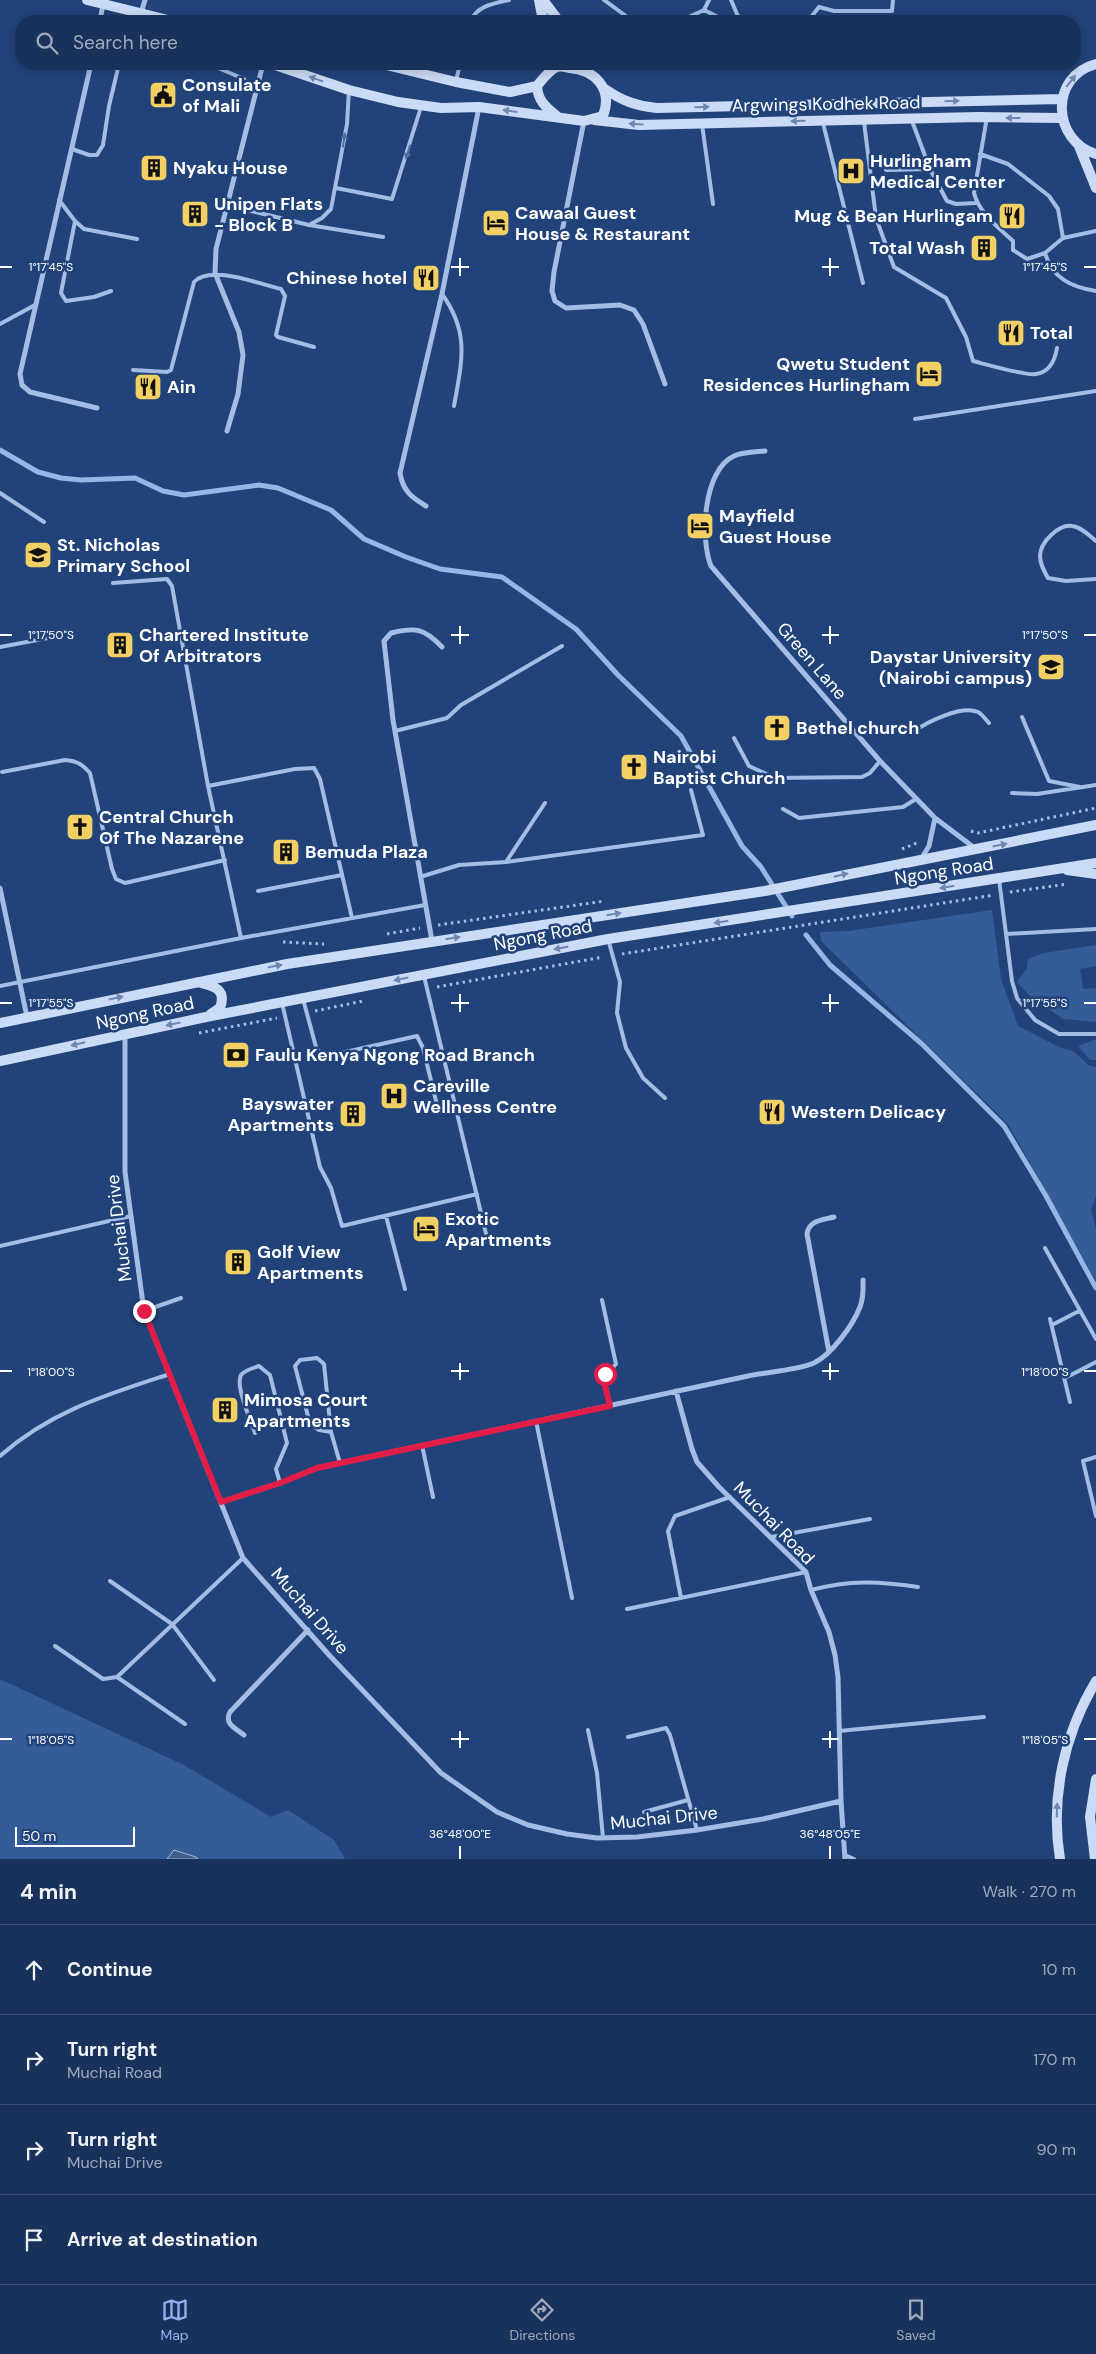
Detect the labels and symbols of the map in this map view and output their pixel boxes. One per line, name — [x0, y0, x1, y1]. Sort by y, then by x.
place label: Consulate of Mali — [182, 73, 272, 118]
one-way arrow — [1066, 74, 1076, 88]
one-way arrow — [309, 75, 324, 82]
public building icon: Consulate of Mali — [148, 80, 178, 110]
street label: Argwings Kodhek Road — [731, 90, 921, 118]
one-way arrow — [944, 97, 960, 105]
one-way arrow — [694, 103, 710, 111]
one-way arrow — [502, 107, 518, 115]
one-way arrow — [1005, 114, 1021, 122]
one-way arrow — [790, 117, 806, 125]
one-way arrow — [627, 120, 643, 128]
one-way arrow — [341, 132, 349, 148]
one-way arrow — [403, 145, 411, 160]
place label: Hurlingham Medical Center — [870, 149, 1005, 194]
building icon: Nyaku House — [139, 153, 169, 183]
place label: Nyaku House — [173, 156, 288, 180]
hospital icon: Hurlingham Medical Center — [836, 156, 866, 186]
place label: Unipen Flats - Block B — [214, 192, 323, 237]
building icon: Unipen Flats - Block B — [180, 199, 210, 229]
place label: Cawaal Guest House & Restaurant — [515, 201, 690, 246]
restaurant icon: Mug & Bean Hurlingam — [997, 201, 1027, 231]
place label: Mug & Bean Hurlingam — [794, 204, 993, 228]
hotel icon: Cawaal Guest House & Restaurant — [481, 208, 511, 238]
building icon: Total Wash — [969, 233, 999, 263]
place label: Total Wash — [869, 236, 965, 260]
text: 1°17'45"S — [29, 259, 73, 275]
text: 1°17'45"S — [1023, 259, 1067, 275]
restaurant icon: Chinese hotel — [411, 263, 441, 293]
place label: Chinese hotel — [286, 266, 407, 290]
restaurant icon: Total — [996, 318, 1026, 348]
place label: Total — [1030, 321, 1073, 345]
place label: Qwetu Student Residences Hurlingham — [703, 352, 910, 397]
hotel icon: Qwetu Student Residences Hurlingham — [914, 359, 944, 389]
restaurant icon: Ain — [133, 372, 163, 402]
place label: Ain — [167, 375, 196, 399]
place label: Mayfield Guest House — [719, 504, 832, 549]
hotel icon: Mayfield Guest House — [685, 511, 715, 541]
place label: St. Nicholas Primary School — [57, 533, 190, 578]
school or university icon: St. Nicholas Primary School — [23, 540, 53, 570]
street label: Green Lane — [772, 617, 852, 705]
place label: Chartered Institute Of Arbitrators — [139, 623, 309, 668]
text: 1°17'50"S — [28, 627, 74, 643]
text: 1°17'50"S — [1022, 627, 1068, 643]
building icon: Chartered Institute Of Arbitrators — [105, 630, 135, 660]
place label: Daystar University (Nairobi campus) — [870, 645, 1032, 690]
school or university icon: Daystar University (Nairobi campus) — [1036, 652, 1066, 682]
church icon: Bethel church — [762, 713, 792, 743]
place label: Bethel church — [796, 716, 919, 740]
place label: Nairobi Baptist Church — [653, 745, 785, 790]
church icon: Nairobi Baptist Church — [619, 752, 649, 782]
place label: Central Church Of The Nazarene — [99, 805, 244, 850]
church icon: Central Church Of The Nazarene — [65, 812, 95, 842]
building icon: Bemuda Plaza — [271, 837, 301, 867]
place label: Bemuda Plaza — [305, 840, 428, 864]
one-way arrow — [993, 840, 1009, 848]
street label: Ngong Road — [893, 851, 995, 891]
one-way arrow — [833, 871, 848, 879]
one-way arrow — [938, 884, 954, 892]
one-way arrow — [606, 910, 622, 918]
street label: Ngong Road — [492, 914, 594, 956]
one-way arrow — [713, 918, 729, 926]
one-way arrow — [446, 934, 462, 942]
one-way arrow — [553, 944, 568, 952]
one-way arrow — [268, 961, 284, 969]
one-way arrow — [393, 975, 409, 983]
street label: Ngong Road — [94, 991, 196, 1035]
one-way arrow — [109, 994, 124, 1002]
text: 1°17'55"S — [29, 995, 73, 1011]
text: 1°17'55"S — [1023, 995, 1067, 1011]
one-way arrow — [164, 1020, 180, 1028]
one-way arrow — [70, 1040, 85, 1048]
bank icon: Faulu Kenya Ngong Road Branch — [221, 1040, 251, 1070]
place label: Faulu Kenya Ngong Road Branch — [255, 1043, 535, 1067]
place label: Careville Wellness Centre — [413, 1074, 557, 1119]
hospital icon: Careville Wellness Centre — [379, 1081, 409, 1111]
place label: Bayswater Apartments — [227, 1092, 334, 1137]
restaurant icon: Western Delicacy — [757, 1097, 787, 1127]
building icon: Bayswater Apartments — [338, 1099, 368, 1129]
place label: Western Delicacy — [791, 1100, 946, 1124]
street label: Muchai Drive — [101, 1173, 137, 1283]
place label: Exotic Apartments — [445, 1207, 552, 1252]
hotel icon: Exotic Apartments — [411, 1214, 441, 1244]
place label: Golf View Apartments — [257, 1240, 364, 1285]
building icon: Golf View Apartments — [223, 1247, 253, 1277]
route end — [133, 1300, 156, 1323]
route start — [594, 1363, 617, 1386]
text: 1°18'00"S — [27, 1364, 75, 1380]
text: 1°18'00"S — [1021, 1364, 1069, 1380]
place label: Mimosa Court Apartments — [244, 1388, 368, 1433]
building icon: Mimosa Court Apartments — [210, 1395, 240, 1425]
street label: Muchai Road — [728, 1476, 820, 1570]
street label: Muchai Drive — [266, 1563, 354, 1659]
text: 1°18'05"S — [28, 1732, 74, 1748]
text: 1°18'05"S — [1022, 1732, 1068, 1748]
street label: Muchai Drive — [609, 1800, 719, 1836]
one-way arrow — [1054, 1802, 1062, 1818]
scale bar — [15, 1824, 135, 1847]
text: 36°48'00"E — [429, 1826, 491, 1842]
text: 36°48'05"E — [800, 1826, 861, 1842]

